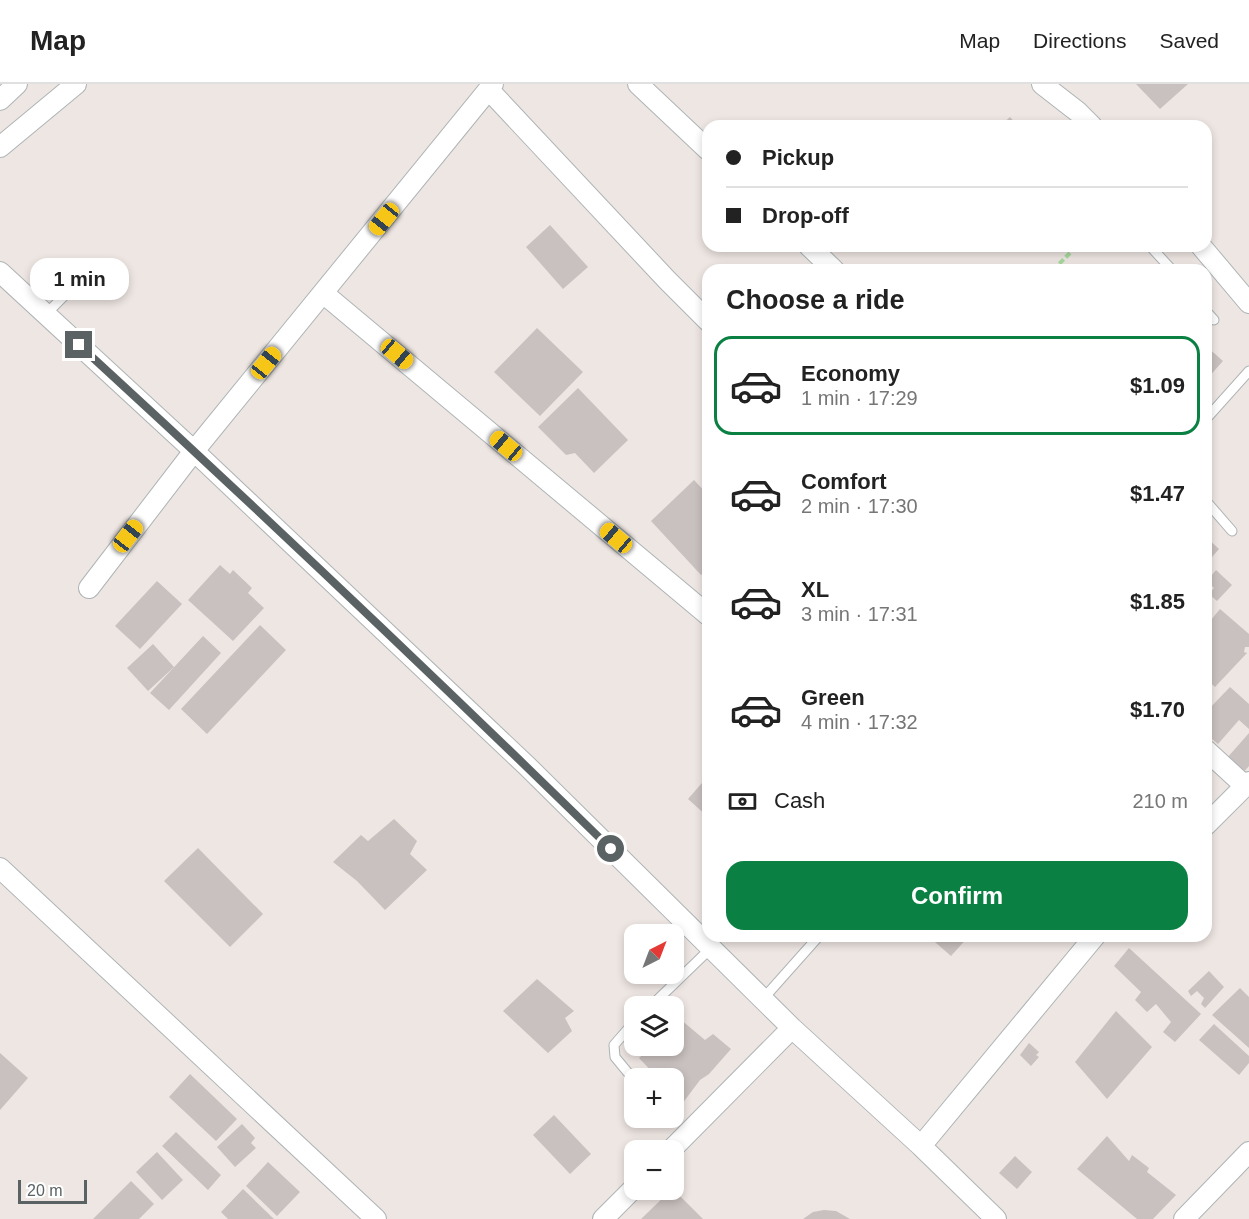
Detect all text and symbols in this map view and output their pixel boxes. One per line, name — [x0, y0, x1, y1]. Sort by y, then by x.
text: Map — [30, 25, 86, 56]
text: Map — [959, 29, 1000, 52]
text: Directions — [1033, 29, 1126, 52]
text: Saved — [1159, 29, 1219, 52]
text: Pickup — [762, 145, 834, 170]
car — [366, 199, 402, 239]
text: Drop-off — [762, 203, 849, 228]
callout: 1 min — [29, 258, 128, 300]
text: 1 min — [53, 268, 106, 290]
text: Choose a ride — [726, 285, 905, 315]
route end — [65, 331, 92, 358]
car — [377, 336, 417, 372]
car — [248, 343, 284, 383]
icon: car — [729, 359, 783, 413]
text: Economy — [801, 361, 900, 386]
text: $1.09 — [1130, 373, 1185, 398]
text: 1 min · 17:29 — [801, 387, 918, 409]
car — [486, 428, 526, 464]
icon: car — [729, 467, 783, 521]
text: Comfort — [801, 469, 887, 494]
text: $1.47 — [1130, 481, 1185, 506]
text: 2 min · 17:30 — [801, 495, 918, 517]
car — [110, 516, 146, 556]
car — [596, 520, 636, 556]
icon: car — [729, 575, 783, 629]
text: XL — [801, 577, 829, 602]
text: $1.85 — [1130, 589, 1185, 614]
text: 3 min · 17:31 — [801, 603, 918, 625]
icon: car — [729, 683, 783, 737]
text: Green — [801, 685, 865, 710]
text: $1.70 — [1130, 697, 1185, 722]
text: 4 min · 17:32 — [801, 711, 918, 733]
icon: cash — [726, 785, 759, 818]
text: Cash — [774, 788, 825, 813]
text: 210 m — [1132, 790, 1188, 812]
route start — [597, 835, 624, 862]
button: Confirm — [726, 861, 1188, 930]
north arrow — [624, 924, 684, 984]
map controls — [624, 924, 684, 1200]
button: layers — [624, 996, 684, 1056]
button: + — [624, 1068, 684, 1128]
button: − — [624, 1140, 684, 1200]
scale bar — [18, 1177, 87, 1204]
text: 20 m — [27, 1182, 63, 1199]

